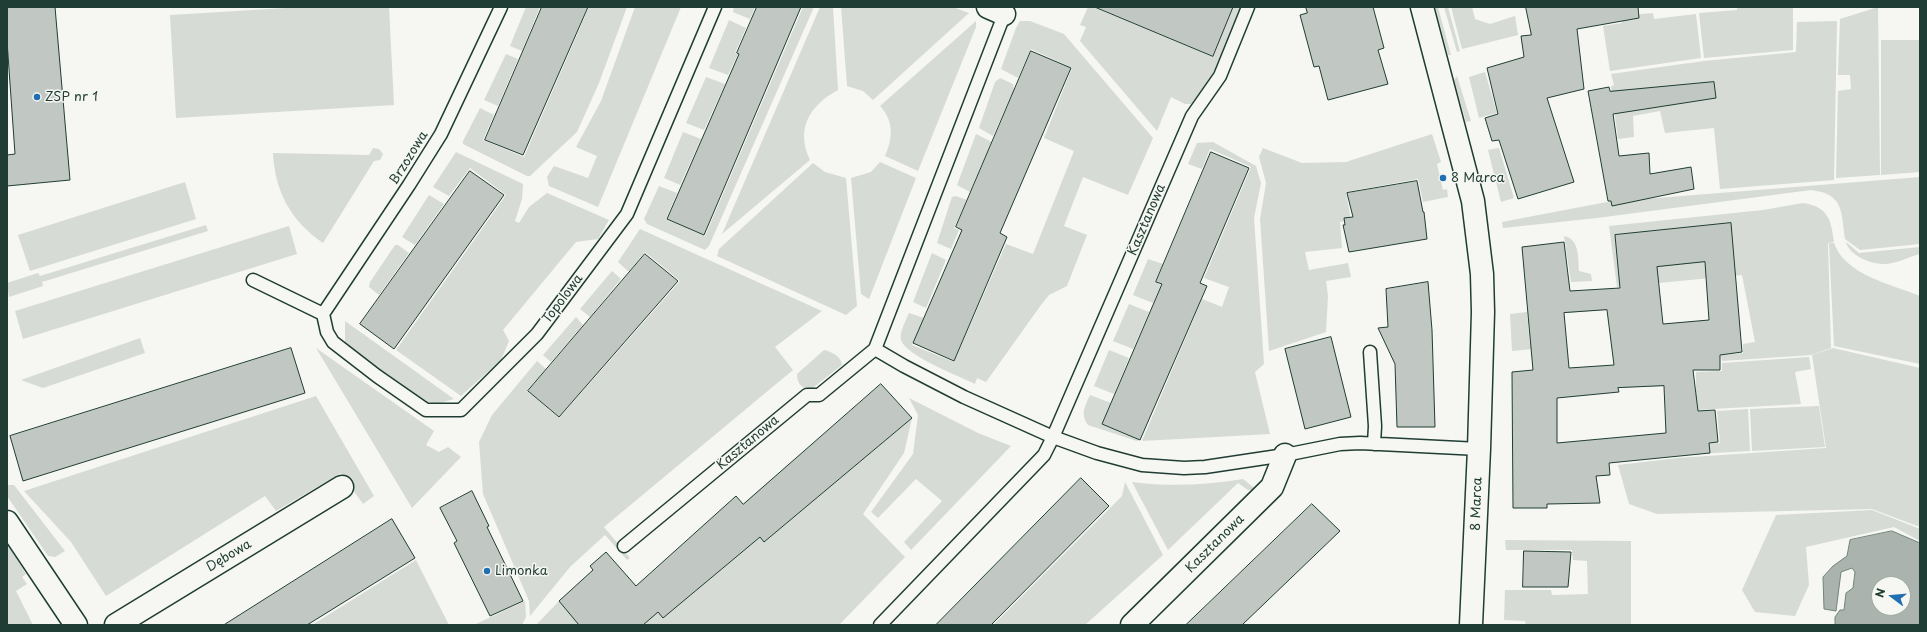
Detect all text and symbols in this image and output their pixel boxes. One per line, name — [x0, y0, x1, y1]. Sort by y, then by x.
place label: ZSP nr 1 — [45, 89, 98, 105]
marker: ZSP nr 1 — [32, 92, 42, 102]
street label: Brzozowa — [386, 128, 432, 188]
place label: 8 Marca — [1451, 170, 1505, 186]
marker: 8 Marca — [1438, 173, 1448, 183]
street label: Kasztanowa — [1125, 182, 1169, 258]
street label: Topolowa — [540, 272, 586, 326]
street label: Kasztanowa — [714, 413, 782, 473]
street label: 8 Marca — [1468, 477, 1486, 531]
street label: Kasztanowa — [1183, 512, 1247, 576]
street label: Dębowa — [204, 537, 254, 575]
place label: Limonka — [495, 563, 548, 579]
marker: Limonka — [482, 566, 492, 576]
north arrow — [1871, 576, 1911, 616]
text: N — [1871, 586, 1889, 599]

